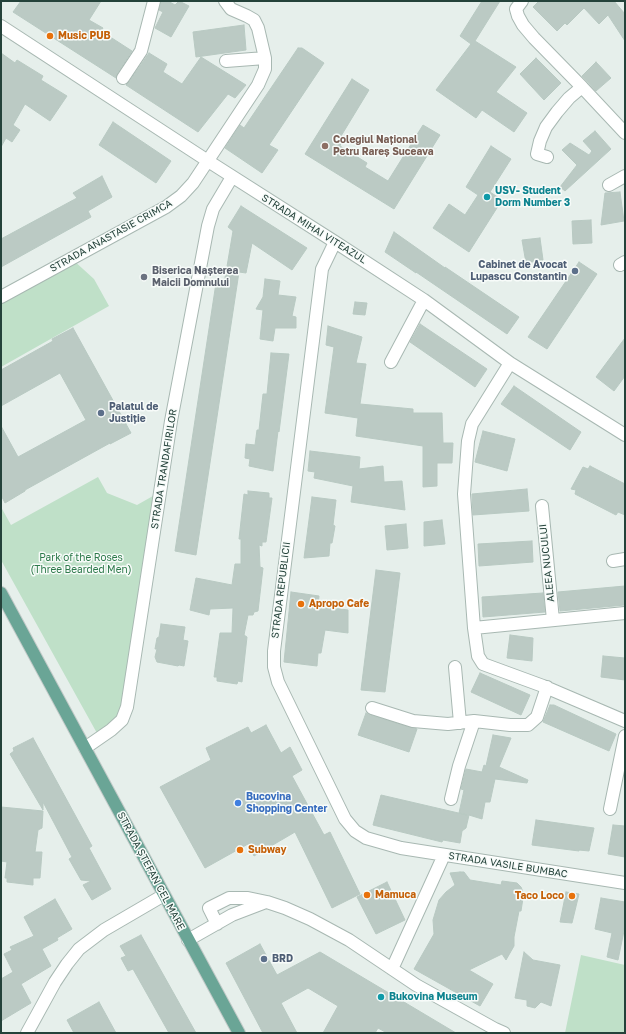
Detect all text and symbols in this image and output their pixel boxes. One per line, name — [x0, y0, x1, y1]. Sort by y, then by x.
place label: Music PUB — [58, 30, 110, 42]
marker: Music PUB — [45, 31, 55, 41]
place label: Colegiul Național Petru Rareș Suceava — [333, 134, 434, 158]
marker: Colegiul Național Petru Rareș Suceava — [320, 141, 330, 151]
place label: USV- Student Dorm Number 3 — [495, 185, 570, 208]
street label: STRADA MIHAI VITEAZUL — [259, 192, 369, 266]
marker: USV- Student Dorm Number 3 — [482, 192, 492, 202]
street label: STRADA ANASTASIE CRIMCA — [48, 197, 174, 275]
place label: Cabinet de Avocat Lupascu Constantin — [470, 259, 567, 282]
place label: Biserica Nașterea Maicii Domnului — [152, 265, 238, 288]
marker: Cabinet de Avocat Lupascu Constantin — [570, 266, 580, 276]
marker: Biserica Nașterea Maicii Domnului — [139, 272, 149, 282]
place label: Palatul de Justiție — [109, 401, 158, 424]
marker: Palatul de Justiție — [96, 408, 106, 418]
street label: STRADA TRANDAFIRILOR — [149, 408, 179, 530]
street label: ALEEA NUCULUI — [537, 523, 557, 603]
street label: STRADA REPUBLICII — [269, 541, 293, 639]
park label: Park of the Roses (Three Bearded Men) — [31, 552, 131, 576]
place label: Apropo Cafe — [309, 598, 369, 610]
marker: Apropo Cafe — [296, 599, 306, 609]
place label: Bucovina Shopping Center — [246, 791, 327, 814]
marker: Bucovina Shopping Center — [233, 798, 243, 808]
street label: STRADA ȘTEFAN CEL MARE — [115, 810, 187, 932]
place label: Subway — [248, 844, 286, 856]
marker: Subway — [235, 845, 245, 855]
street label: STRADA VASILE BUMBAC — [447, 850, 569, 880]
place label: Mamuca — [375, 889, 416, 901]
marker: Mamuca — [362, 890, 372, 900]
place label: Taco Loco — [515, 890, 564, 902]
marker: Taco Loco — [567, 891, 577, 901]
place label: BRD — [272, 953, 293, 965]
marker: BRD — [259, 954, 269, 964]
place label: Bukovina Museum — [389, 991, 478, 1003]
marker: Bukovina Museum — [376, 992, 386, 1002]

